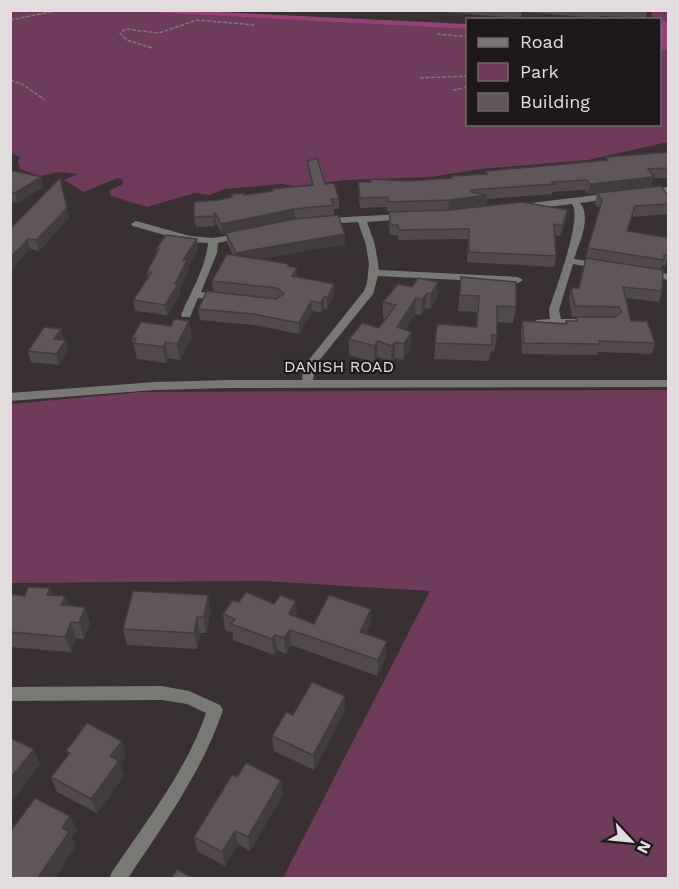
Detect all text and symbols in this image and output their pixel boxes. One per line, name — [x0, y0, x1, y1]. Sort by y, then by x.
legend — [466, 18, 661, 126]
text: Road — [520, 31, 564, 52]
text: Park — [520, 61, 559, 82]
text: Building — [520, 91, 590, 112]
street label: DANISH ROAD — [284, 357, 394, 376]
north arrow — [601, 811, 661, 871]
text: N — [633, 838, 655, 857]

